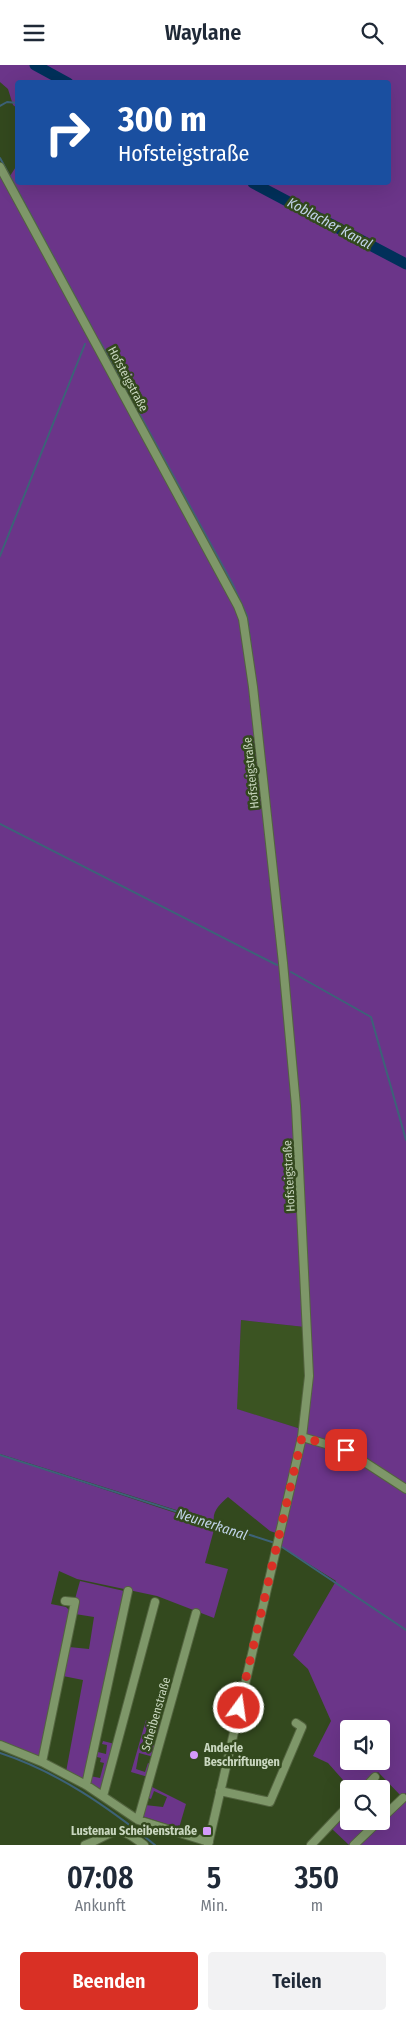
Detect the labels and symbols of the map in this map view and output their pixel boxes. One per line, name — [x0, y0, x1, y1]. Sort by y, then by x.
water label: Koblacher Kanal — [284, 194, 375, 253]
street label: Hofsteigstraße — [105, 344, 151, 414]
street label: Hofsteigstraße — [240, 737, 262, 809]
street label: Hofsteigstraße — [280, 1140, 298, 1212]
pin — [325, 1429, 367, 1471]
water label: Neunerkanal — [174, 1505, 250, 1544]
street label: Scheibenstraße — [139, 1675, 173, 1753]
position arrow — [212, 1681, 264, 1733]
place label: Anderle Beschriftungen — [203, 1741, 280, 1769]
marker: Anderle Beschriftungen — [188, 1749, 200, 1761]
place label: Lustenau Scheibenstraße — [71, 1824, 197, 1838]
marker: Lustenau Scheibenstraße — [201, 1825, 213, 1837]

